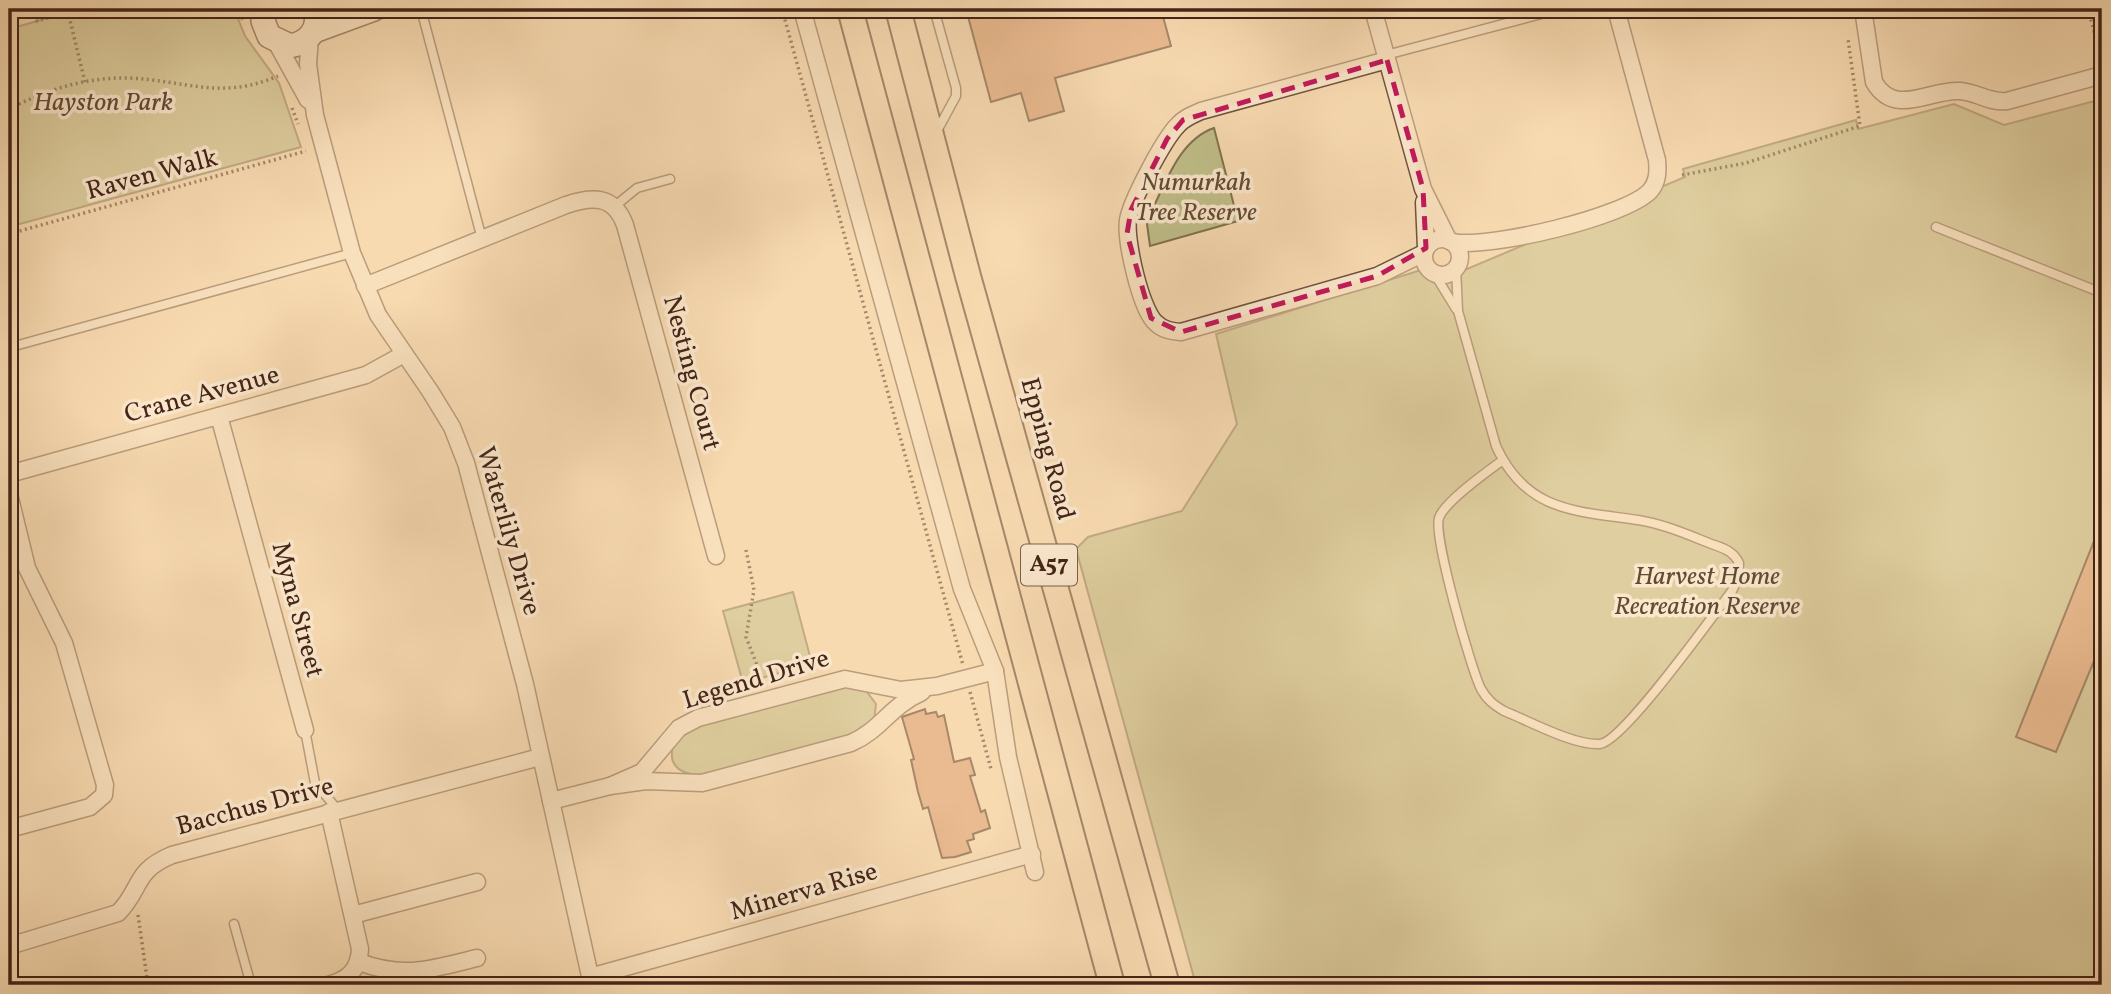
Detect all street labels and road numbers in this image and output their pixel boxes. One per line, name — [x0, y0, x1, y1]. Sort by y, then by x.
street label: Raven Walk — [82, 140, 222, 210]
street label: Nesting Court — [653, 291, 729, 455]
street label: Crane Avenue — [121, 357, 283, 433]
street label: Epping Road — [1011, 374, 1083, 524]
street label: Waterlily Drive — [467, 442, 549, 620]
street label: Myna Street — [262, 538, 332, 682]
road number: A57 — [1021, 544, 1077, 586]
street label: Legend Drive — [678, 641, 834, 719]
street label: Bacchus Drive — [172, 769, 338, 845]
street label: Minerva Rise — [726, 854, 882, 930]

